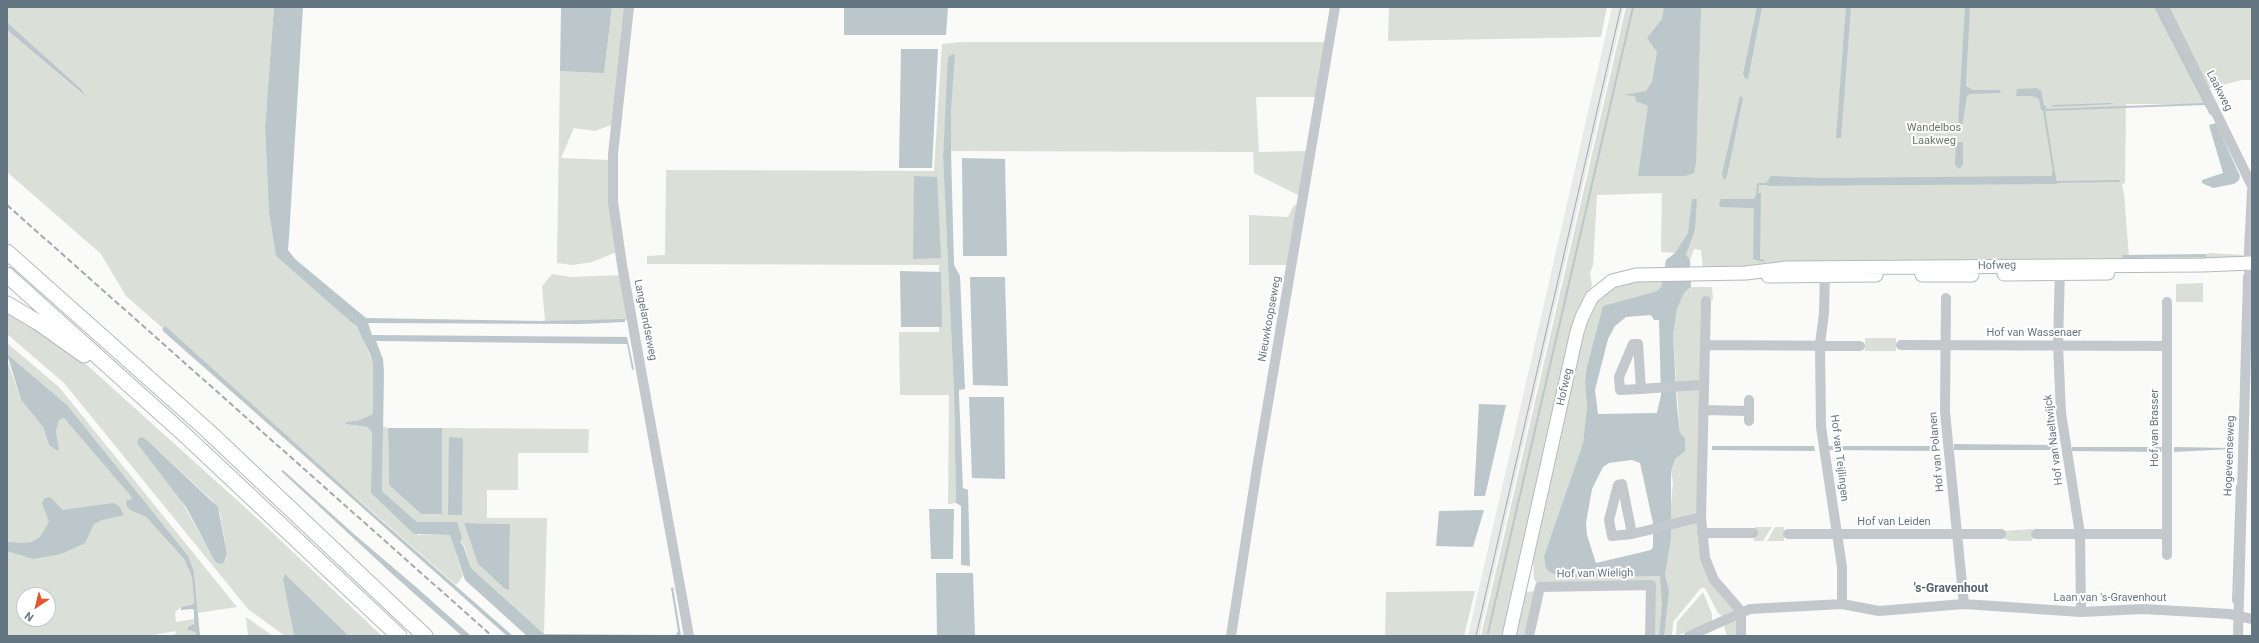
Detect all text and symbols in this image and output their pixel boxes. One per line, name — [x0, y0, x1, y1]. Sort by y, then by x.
street label: Laakweg — [2203, 69, 2235, 113]
park label: Wandelbos Laakweg — [1907, 121, 1961, 147]
street label: Hofweg — [1978, 259, 2016, 273]
street label: Nieuwkoopseweg — [1256, 275, 1284, 363]
street label: Langelandseweg — [631, 278, 659, 362]
street label: Hof van Wassenaer — [1986, 326, 2082, 340]
street label: Hofweg — [1554, 367, 1576, 407]
street label: Hof van Brasser — [2148, 389, 2162, 467]
street label: Hof van Naeltwijck — [2042, 394, 2066, 486]
street label: Hof van Polanen — [1927, 411, 1947, 493]
street label: Hof van Teijlingen — [1827, 414, 1851, 502]
street label: Hogeveenseweg — [2222, 415, 2238, 497]
street label: Hof van Leiden — [1857, 515, 1931, 529]
street label: Hof van Wieligh — [1557, 567, 1633, 581]
district label: 's-Gravenhout — [1914, 582, 1988, 596]
north arrow — [16, 587, 56, 627]
street label: Laan van 's-Gravenhout — [2053, 591, 2167, 605]
text: N — [23, 609, 36, 624]

